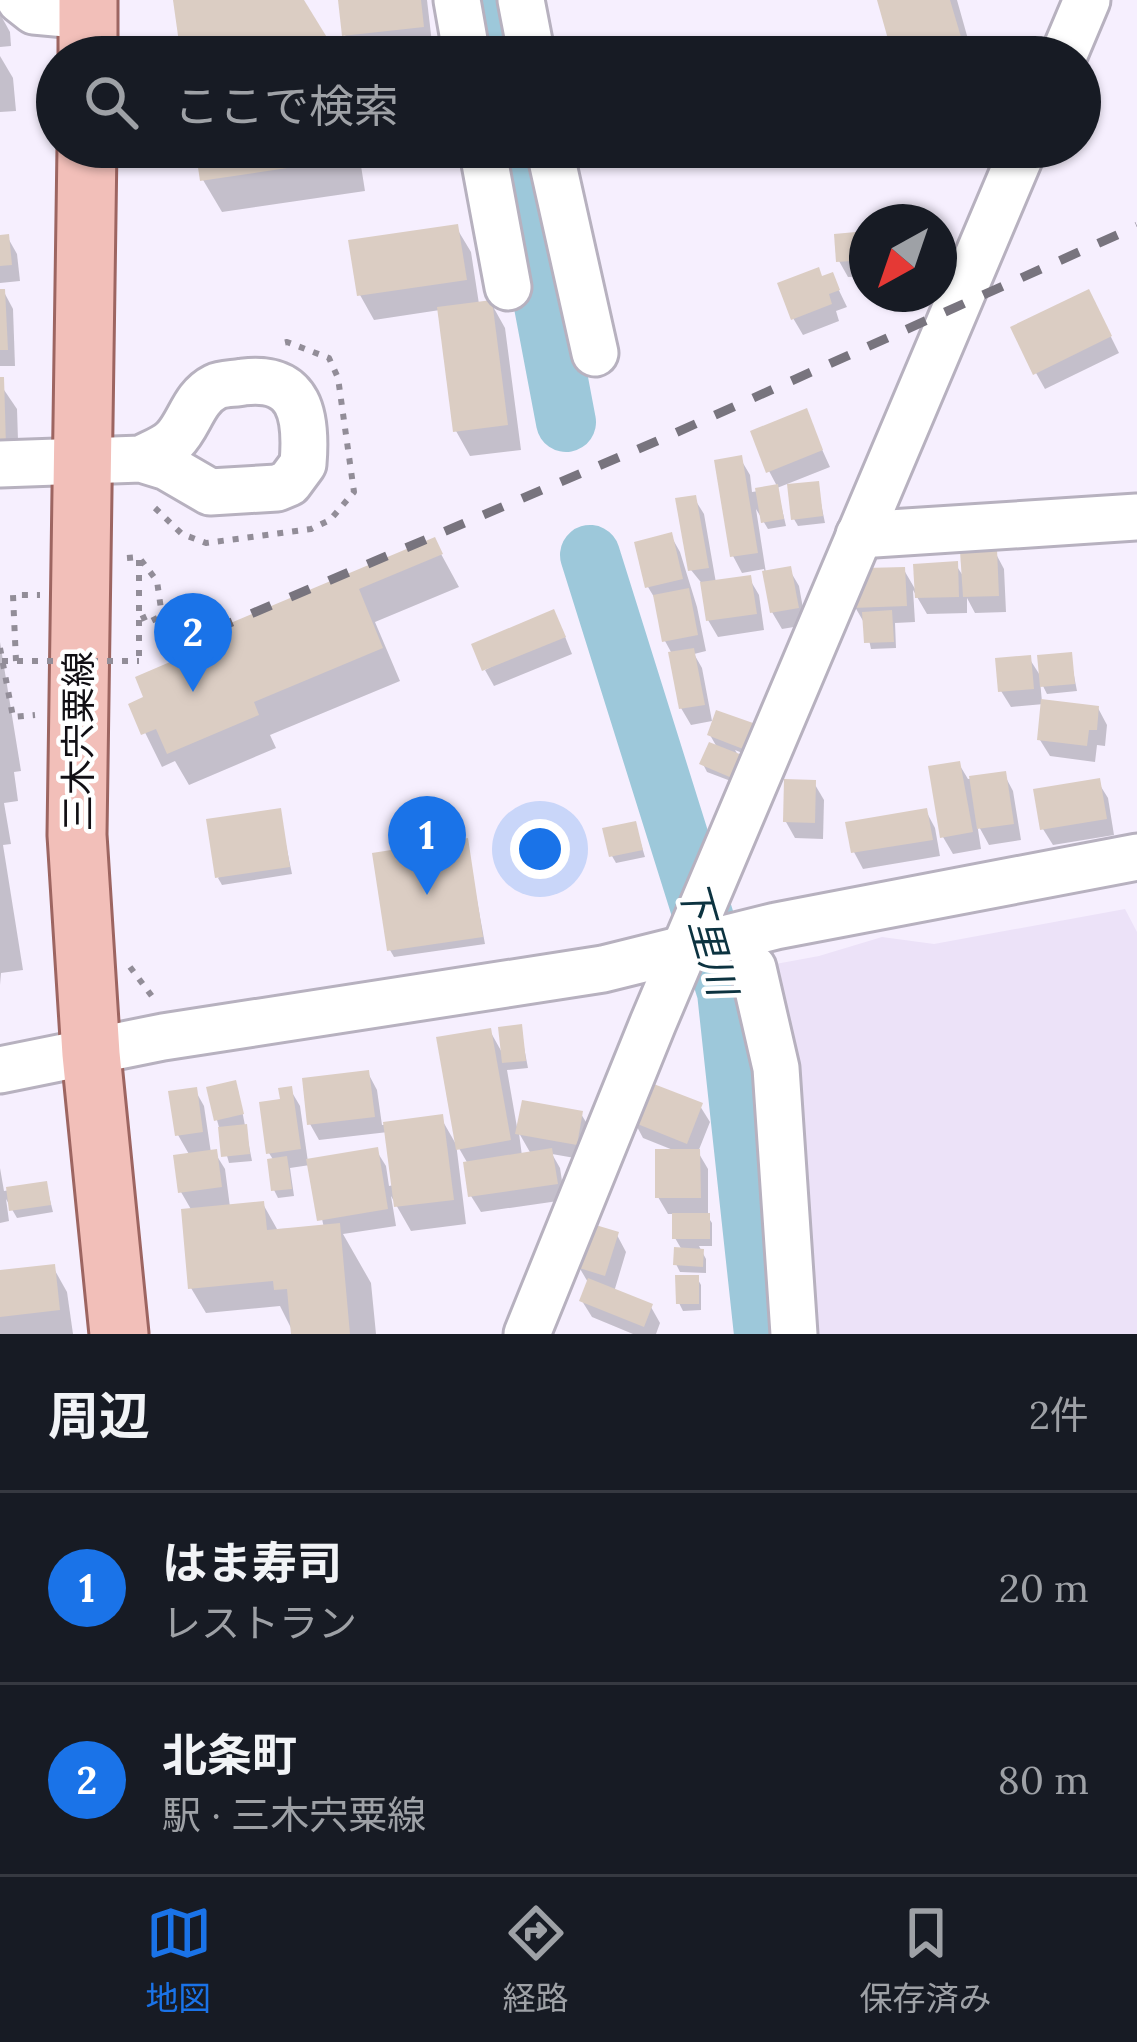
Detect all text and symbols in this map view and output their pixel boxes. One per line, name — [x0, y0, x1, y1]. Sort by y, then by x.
search box — [36, 36, 1101, 168]
icon: search — [78, 69, 144, 135]
text: ここで検索 — [174, 77, 399, 134]
north arrow — [849, 204, 957, 312]
pin: 2 — [154, 593, 232, 692]
street label: 三木宍粟線 — [55, 651, 101, 831]
pin: 1 — [388, 796, 466, 895]
your location — [510, 819, 570, 879]
water label: 下里川 — [668, 875, 749, 1005]
text: 周辺 — [48, 1383, 150, 1448]
text: 2件 — [1029, 1390, 1089, 1440]
text: はま寿司 — [162, 1534, 342, 1591]
text: 1 — [79, 1563, 95, 1613]
text: 20 m — [999, 1563, 1089, 1613]
text: レストラン — [162, 1598, 357, 1648]
text: 北条町 — [162, 1726, 297, 1783]
text: 2 — [77, 1755, 97, 1805]
text: 80 m — [998, 1755, 1089, 1805]
text: 駅 · 三木宍粟線 — [162, 1790, 426, 1840]
tab: 地図 — [146, 1900, 212, 2020]
tab: 経路 — [503, 1900, 569, 2020]
tab: 保存済み — [860, 1900, 992, 2020]

